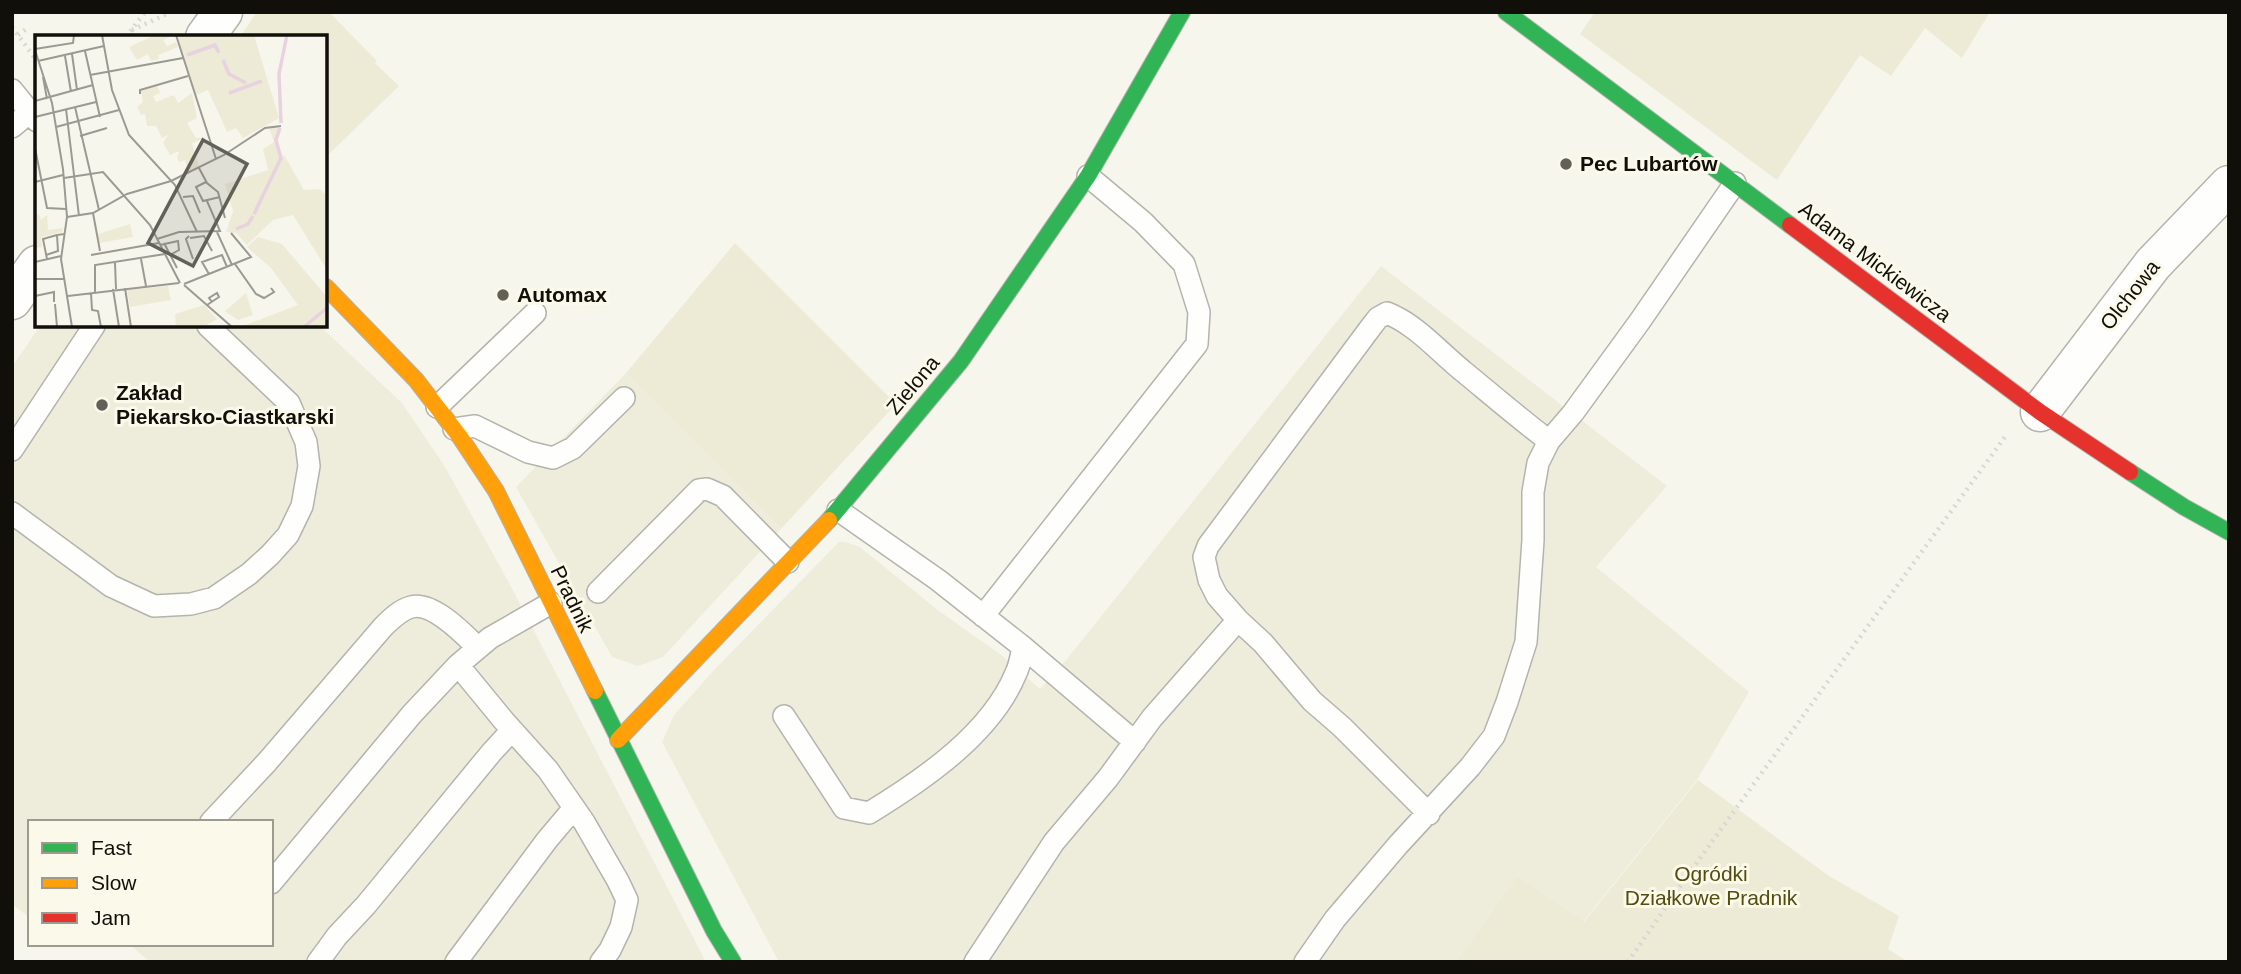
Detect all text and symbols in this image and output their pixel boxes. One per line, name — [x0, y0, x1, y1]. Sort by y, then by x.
inset map — [35, 35, 327, 327]
place label: Pec Lubartów — [1580, 152, 1718, 175]
marker: Pec Lubartów — [1558, 156, 1574, 172]
street label: Adama Mickiewicza — [1795, 197, 1956, 326]
street label: Olchowa — [2095, 255, 2164, 334]
place label: Automax — [517, 283, 607, 306]
marker: Automax — [495, 287, 511, 303]
street label: Zielona — [882, 351, 944, 418]
place label: Zakład Piekarsko-Ciastkarski — [116, 381, 334, 428]
marker: Zakład Piekarsko-Ciastkarski — [94, 397, 110, 413]
street label: Pradnik — [547, 562, 599, 636]
legend — [28, 820, 273, 946]
text: Fast — [91, 836, 132, 859]
park label: Ogródki Działkowe Pradnik — [1625, 862, 1798, 909]
text: Slow — [91, 871, 137, 894]
text: Jam — [91, 906, 131, 929]

